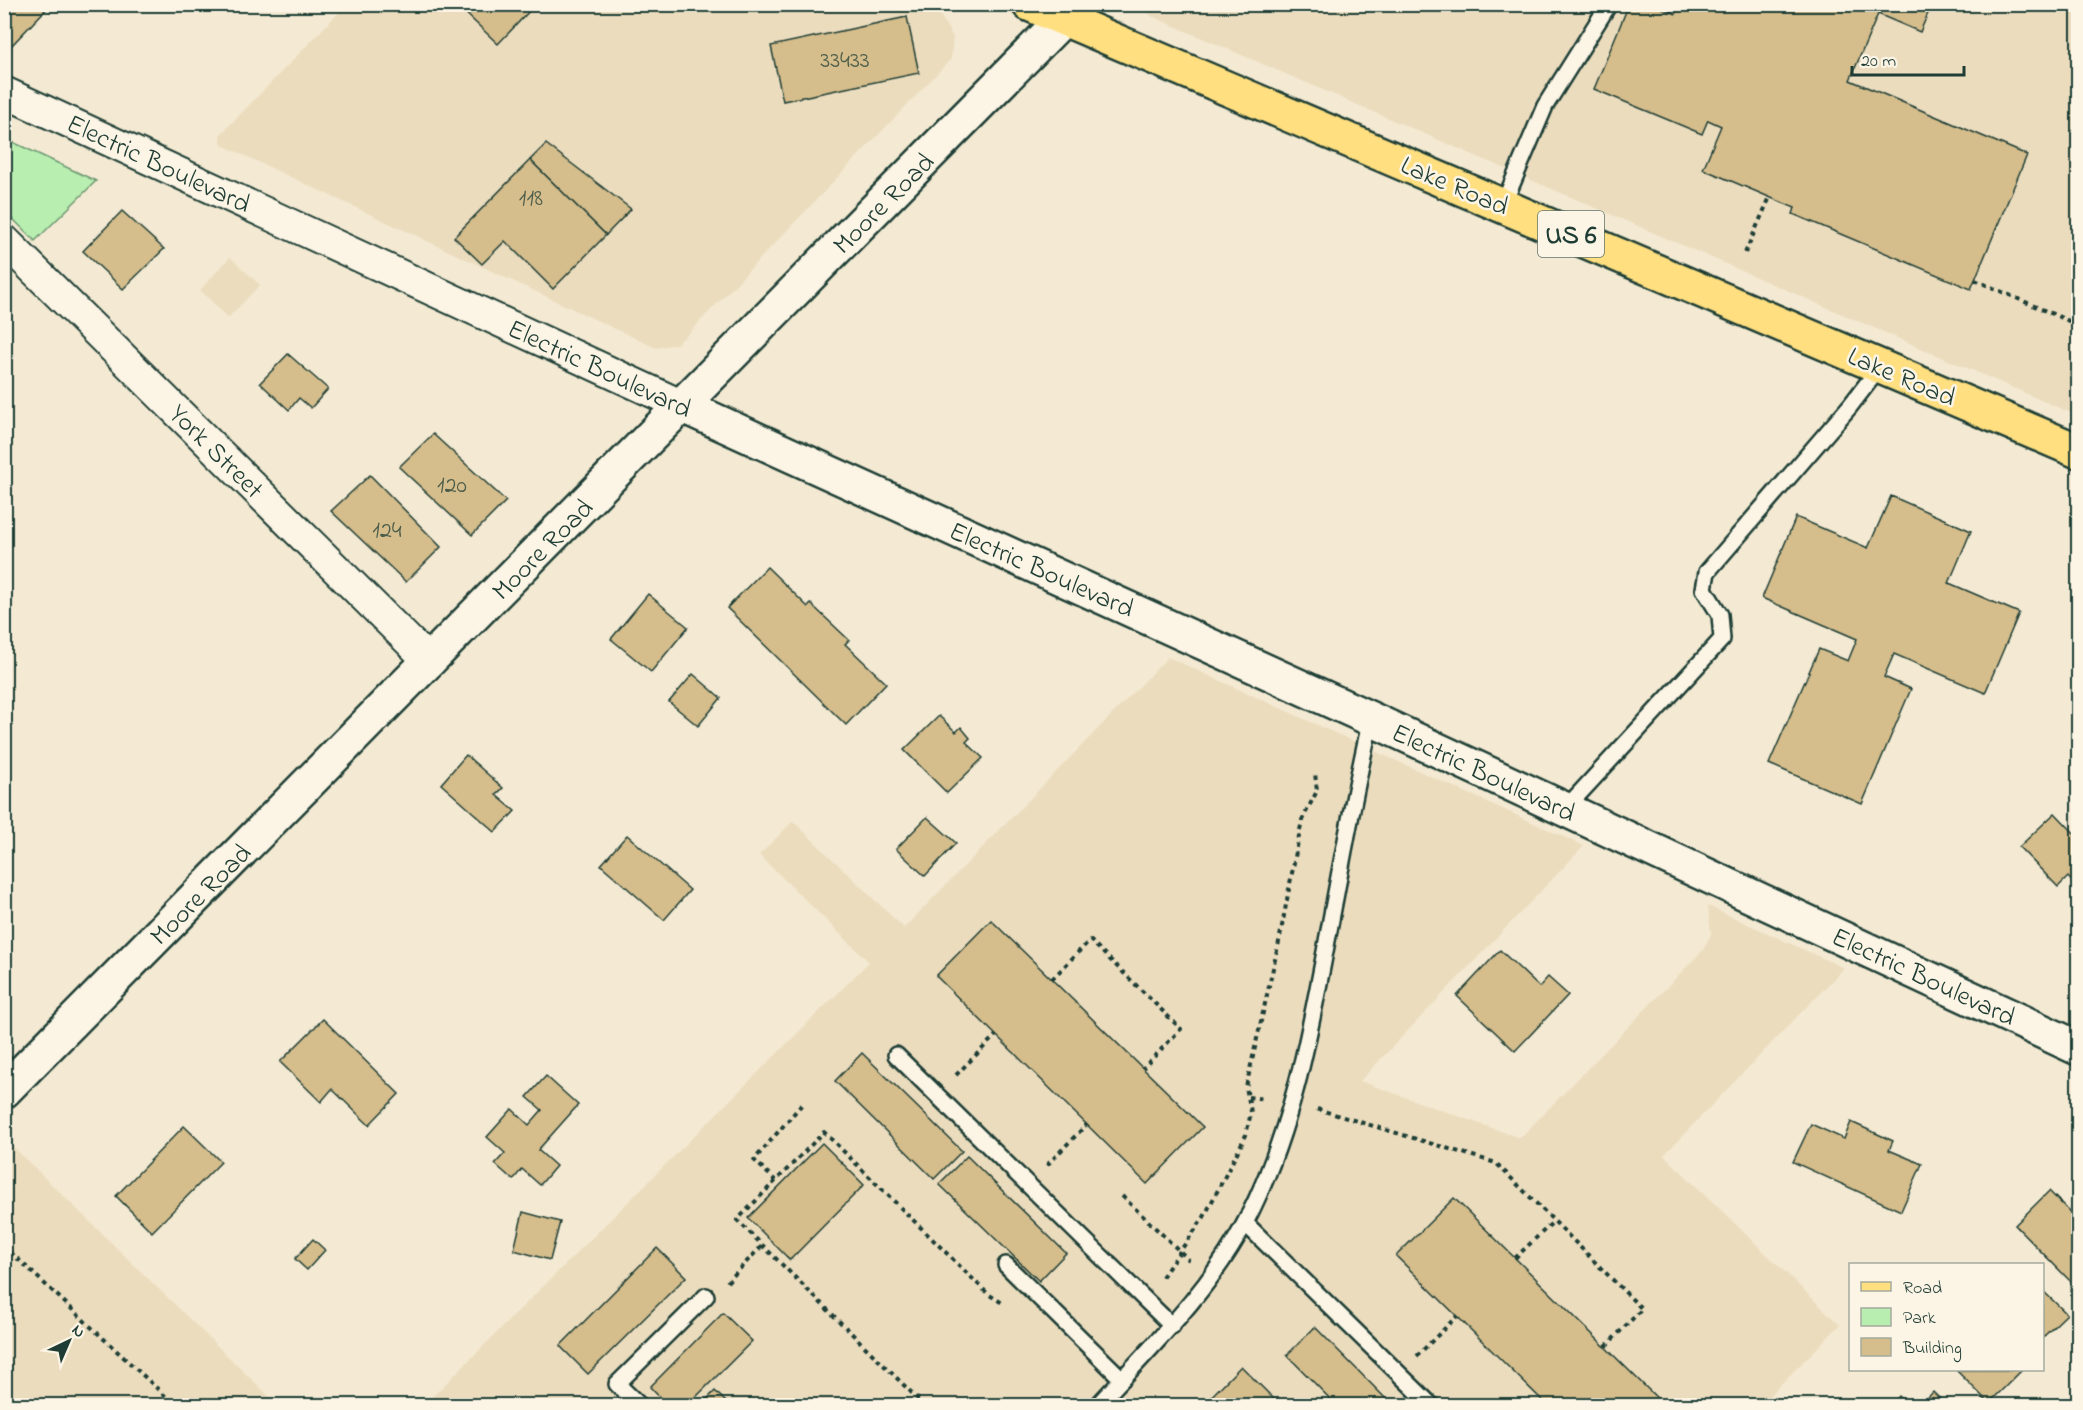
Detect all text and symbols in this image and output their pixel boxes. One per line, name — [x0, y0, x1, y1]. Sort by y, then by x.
scale bar — [1852, 39, 1964, 77]
house number: 33433 — [820, 44, 870, 79]
text: 20 m — [1861, 49, 1896, 75]
street label: Electric Boulevard — [60, 106, 256, 225]
street label: Moore Road — [825, 145, 945, 265]
street label: Lake Road — [1394, 147, 1514, 228]
house number: 118 — [519, 182, 543, 217]
road number: US 6 — [1538, 211, 1604, 257]
street label: Electric Boulevard — [501, 311, 697, 430]
street label: Lake Road — [1841, 338, 1961, 419]
street label: York Street — [159, 396, 272, 509]
house number: 120 — [437, 469, 467, 504]
street label: Moore Road — [484, 491, 604, 611]
street label: Electric Boulevard — [942, 513, 1140, 630]
house number: 124 — [372, 514, 402, 549]
street label: Electric Boulevard — [1385, 715, 1581, 834]
street label: Moore Road — [142, 836, 262, 956]
street label: Electric Boulevard — [1825, 919, 2021, 1038]
legend — [1849, 1263, 2044, 1371]
text: Road — [1903, 1276, 1942, 1302]
text: Park — [1903, 1306, 1936, 1332]
north arrow — [39, 1311, 99, 1371]
text: N — [66, 1319, 90, 1344]
text: Building — [1902, 1336, 1962, 1363]

